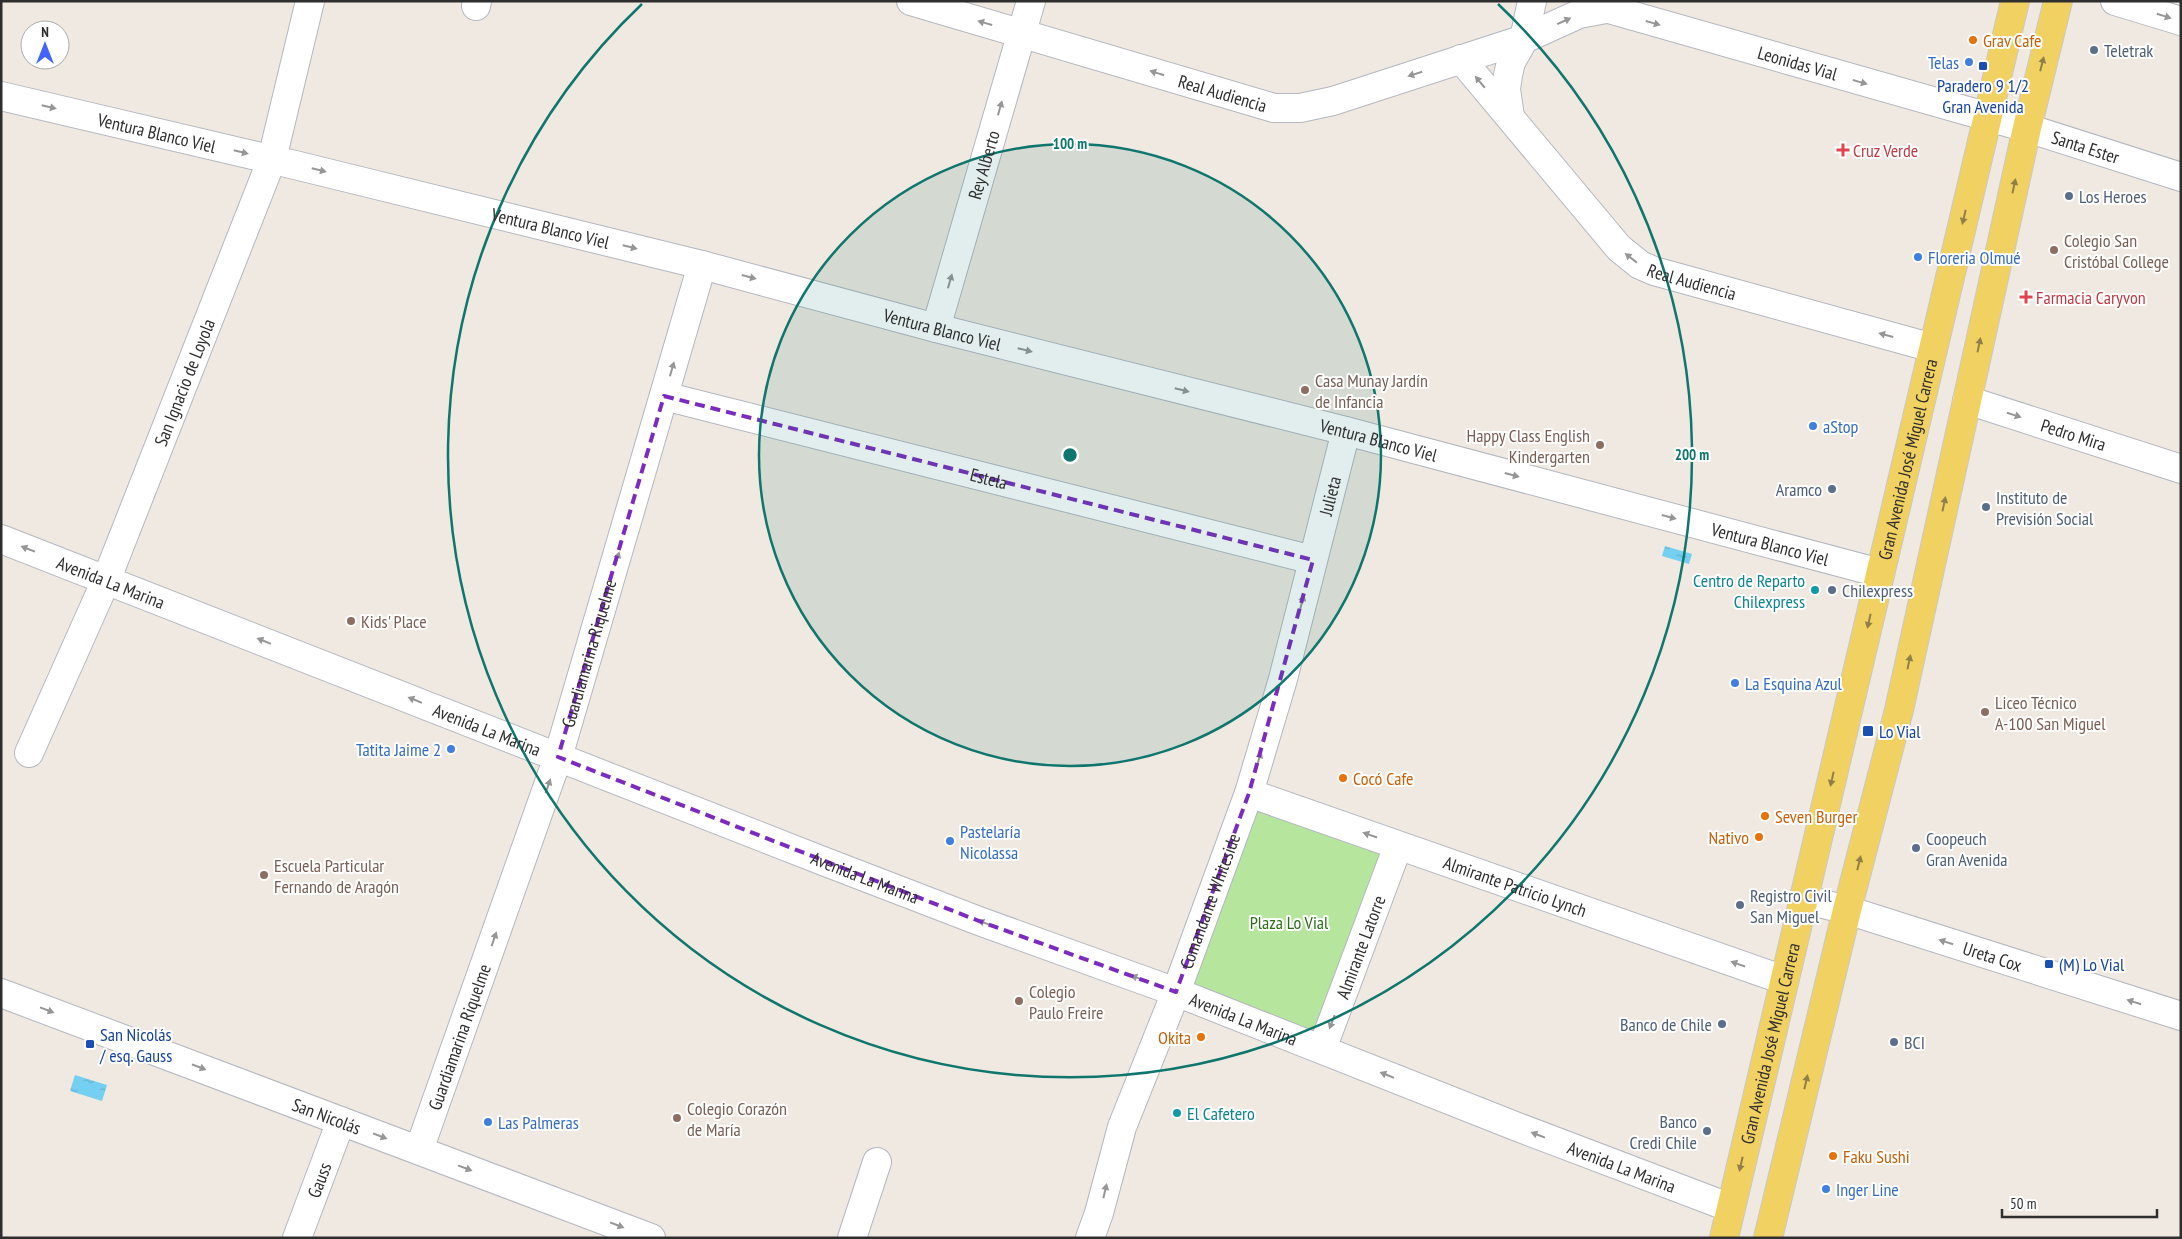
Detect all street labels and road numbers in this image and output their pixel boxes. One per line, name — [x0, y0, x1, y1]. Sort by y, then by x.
street label: Leonidas Vial — [1755, 40, 1841, 85]
street label: Real Audiencia — [1176, 69, 1270, 117]
street label: Ventura Blanco Viel — [95, 107, 219, 158]
street label: Santa Ester — [2049, 125, 2122, 168]
street label: Rey Alberto — [963, 127, 1004, 202]
street label: Ventura Blanco Viel — [488, 202, 612, 253]
street label: Real Audiencia — [1644, 258, 1739, 305]
street label: Ventura Blanco Viel — [880, 303, 1004, 356]
street label: San Ignacio de Loyola — [149, 315, 220, 449]
street label: Gran Avenida José Miguel Carrera — [1872, 356, 1942, 562]
street label: Ventura Blanco Viel — [1317, 413, 1441, 466]
street label: Pedro Mira — [2038, 413, 2109, 456]
street label: Estela — [968, 462, 1010, 494]
street label: Julieta — [1313, 474, 1346, 519]
street label: Ventura Blanco Viel — [1708, 517, 1832, 571]
street label: Avenida La Marina — [54, 551, 168, 614]
street label: Guardiamarina Riquelme — [556, 576, 621, 730]
street label: Avenida La Marina — [430, 698, 544, 761]
street label: Comandante Whiteside — [1174, 830, 1245, 972]
street label: Avenida La Marina — [808, 846, 922, 908]
street label: Almirante Patricio Lynch — [1441, 850, 1590, 922]
street label: Almirante Latorre — [1330, 892, 1390, 1002]
street label: Ureta Cox — [1960, 936, 2025, 976]
street label: Gran Avenida José Miguel Carrera — [1735, 940, 1805, 1146]
street label: Guardiamarina Riquelme — [423, 961, 495, 1113]
street label: Avenida La Marina — [1186, 987, 1301, 1050]
street label: San Nicolás — [289, 1092, 364, 1139]
street label: Avenida La Marina — [1564, 1136, 1679, 1197]
street label: Gauss — [302, 1159, 336, 1201]

